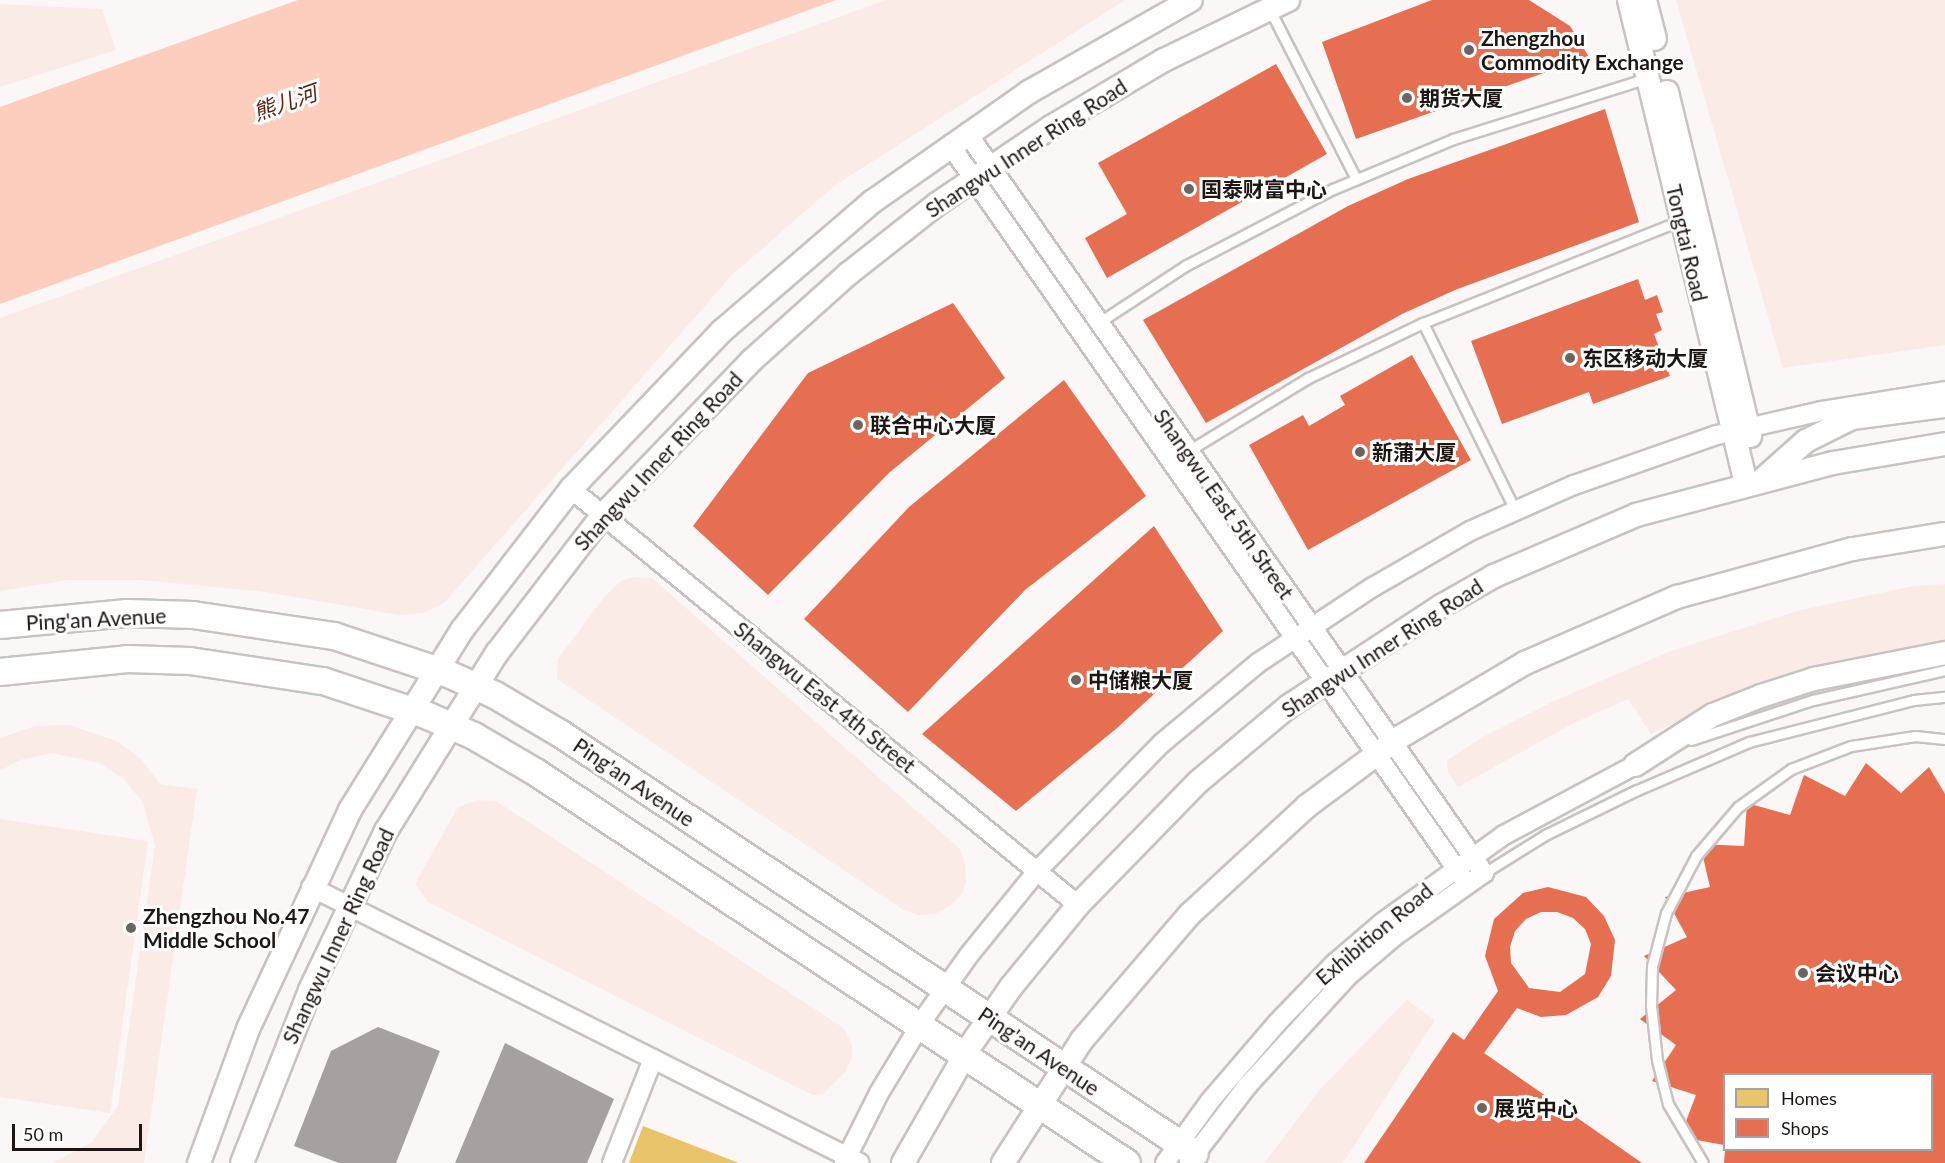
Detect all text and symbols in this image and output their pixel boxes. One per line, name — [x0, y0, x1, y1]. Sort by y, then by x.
place label: Zhengzhou Commodity Exchange — [1481, 25, 1684, 75]
marker: Zhengzhou Commodity Exchange — [1462, 43, 1476, 57]
street label: Shangwu Inner Ring Road — [920, 73, 1132, 223]
water label: 熊儿河 — [250, 79, 320, 125]
place label: 期货大厦 — [1419, 85, 1503, 111]
marker: 期货大厦 — [1400, 91, 1414, 105]
place label: 国泰财富中心 — [1201, 176, 1327, 202]
marker: 国泰财富中心 — [1182, 182, 1196, 196]
street label: Tongtai Road — [1661, 182, 1713, 304]
place label: 东区移动大厦 — [1582, 345, 1708, 371]
marker: 东区移动大厦 — [1563, 351, 1577, 365]
street label: Shangwu Inner Ring Road — [568, 366, 748, 556]
street label: Shangwu East 5th Street — [1149, 404, 1299, 604]
place label: 联合中心大厦 — [870, 412, 996, 438]
marker: 联合中心大厦 — [851, 418, 865, 432]
place label: 新蒲大厦 — [1372, 439, 1456, 465]
marker: 新蒲大厦 — [1353, 445, 1367, 459]
street label: Shangwu Inner Ring Road — [1276, 573, 1488, 723]
street label: Ping'an Avenue — [25, 603, 167, 635]
street label: Shangwu East 4th Street — [729, 616, 921, 778]
place label: 中储粮大厦 — [1088, 667, 1193, 693]
marker: 中储粮大厦 — [1069, 673, 1083, 687]
street label: Ping'an Avenue — [568, 732, 700, 832]
street label: Shangwu Inner Ring Road — [277, 824, 399, 1048]
street label: Exhibition Road — [1310, 878, 1438, 990]
place label: Zhengzhou No.47 Middle School — [143, 903, 309, 953]
marker: Zhengzhou No.47 Middle School — [124, 921, 138, 935]
place label: 会议中心 — [1815, 960, 1899, 986]
marker: 会议中心 — [1796, 966, 1810, 980]
street label: Ping'an Avenue — [973, 1001, 1105, 1101]
legend — [1723, 1073, 1933, 1151]
text: Homes — [1781, 1087, 1837, 1109]
place label: 展览中心 — [1494, 1095, 1578, 1121]
marker: 展览中心 — [1475, 1101, 1489, 1115]
scale bar — [15, 1112, 146, 1150]
text: Shops — [1781, 1117, 1829, 1139]
text: 50 m — [23, 1123, 63, 1145]

